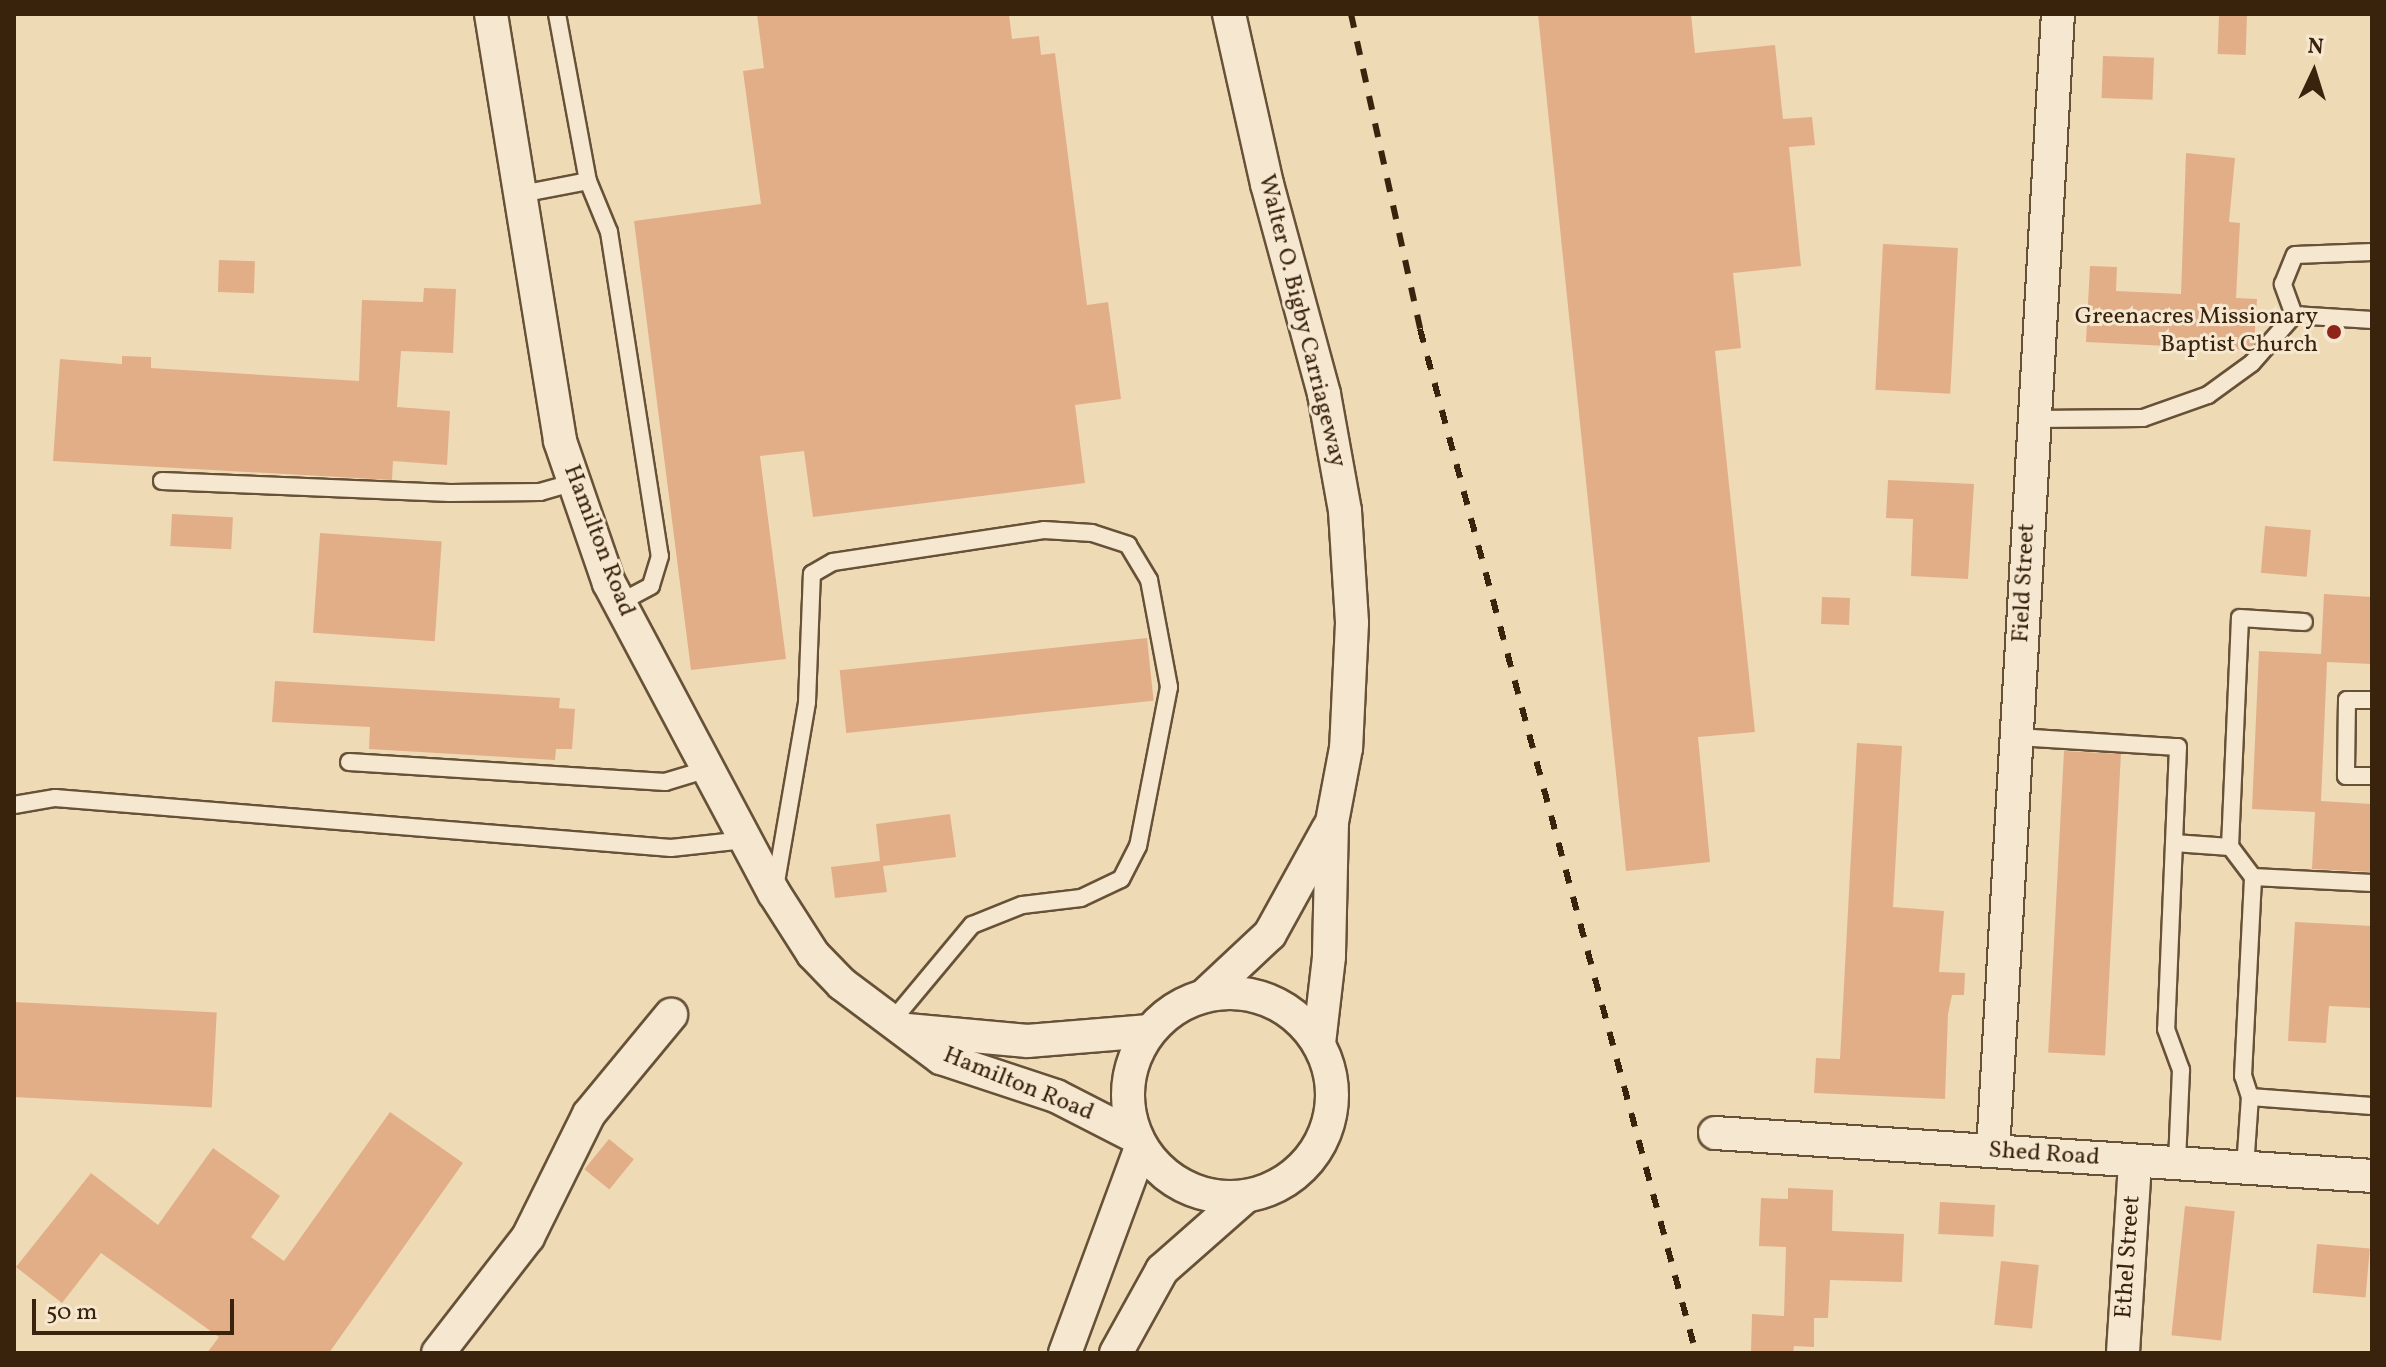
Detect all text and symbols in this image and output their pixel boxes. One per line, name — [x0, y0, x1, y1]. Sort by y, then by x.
north arrow — [2274, 32, 2354, 112]
text: N — [2307, 32, 2325, 64]
street label: Walter O. Bigby Carriageway — [1251, 171, 1351, 471]
place label: Greenacres Missionary Baptist Church — [2075, 304, 2318, 360]
marker: Greenacres Missionary Baptist Church — [2325, 323, 2343, 341]
street label: Hamilton Road — [556, 461, 640, 621]
street label: Field Street — [2007, 522, 2043, 644]
street label: Hamilton Road — [938, 1042, 1098, 1128]
street label: Shed Road — [1987, 1137, 2101, 1173]
street label: Ethel Street — [2110, 1194, 2148, 1320]
scale bar — [36, 1283, 238, 1333]
text: 50 m — [46, 1296, 98, 1330]

